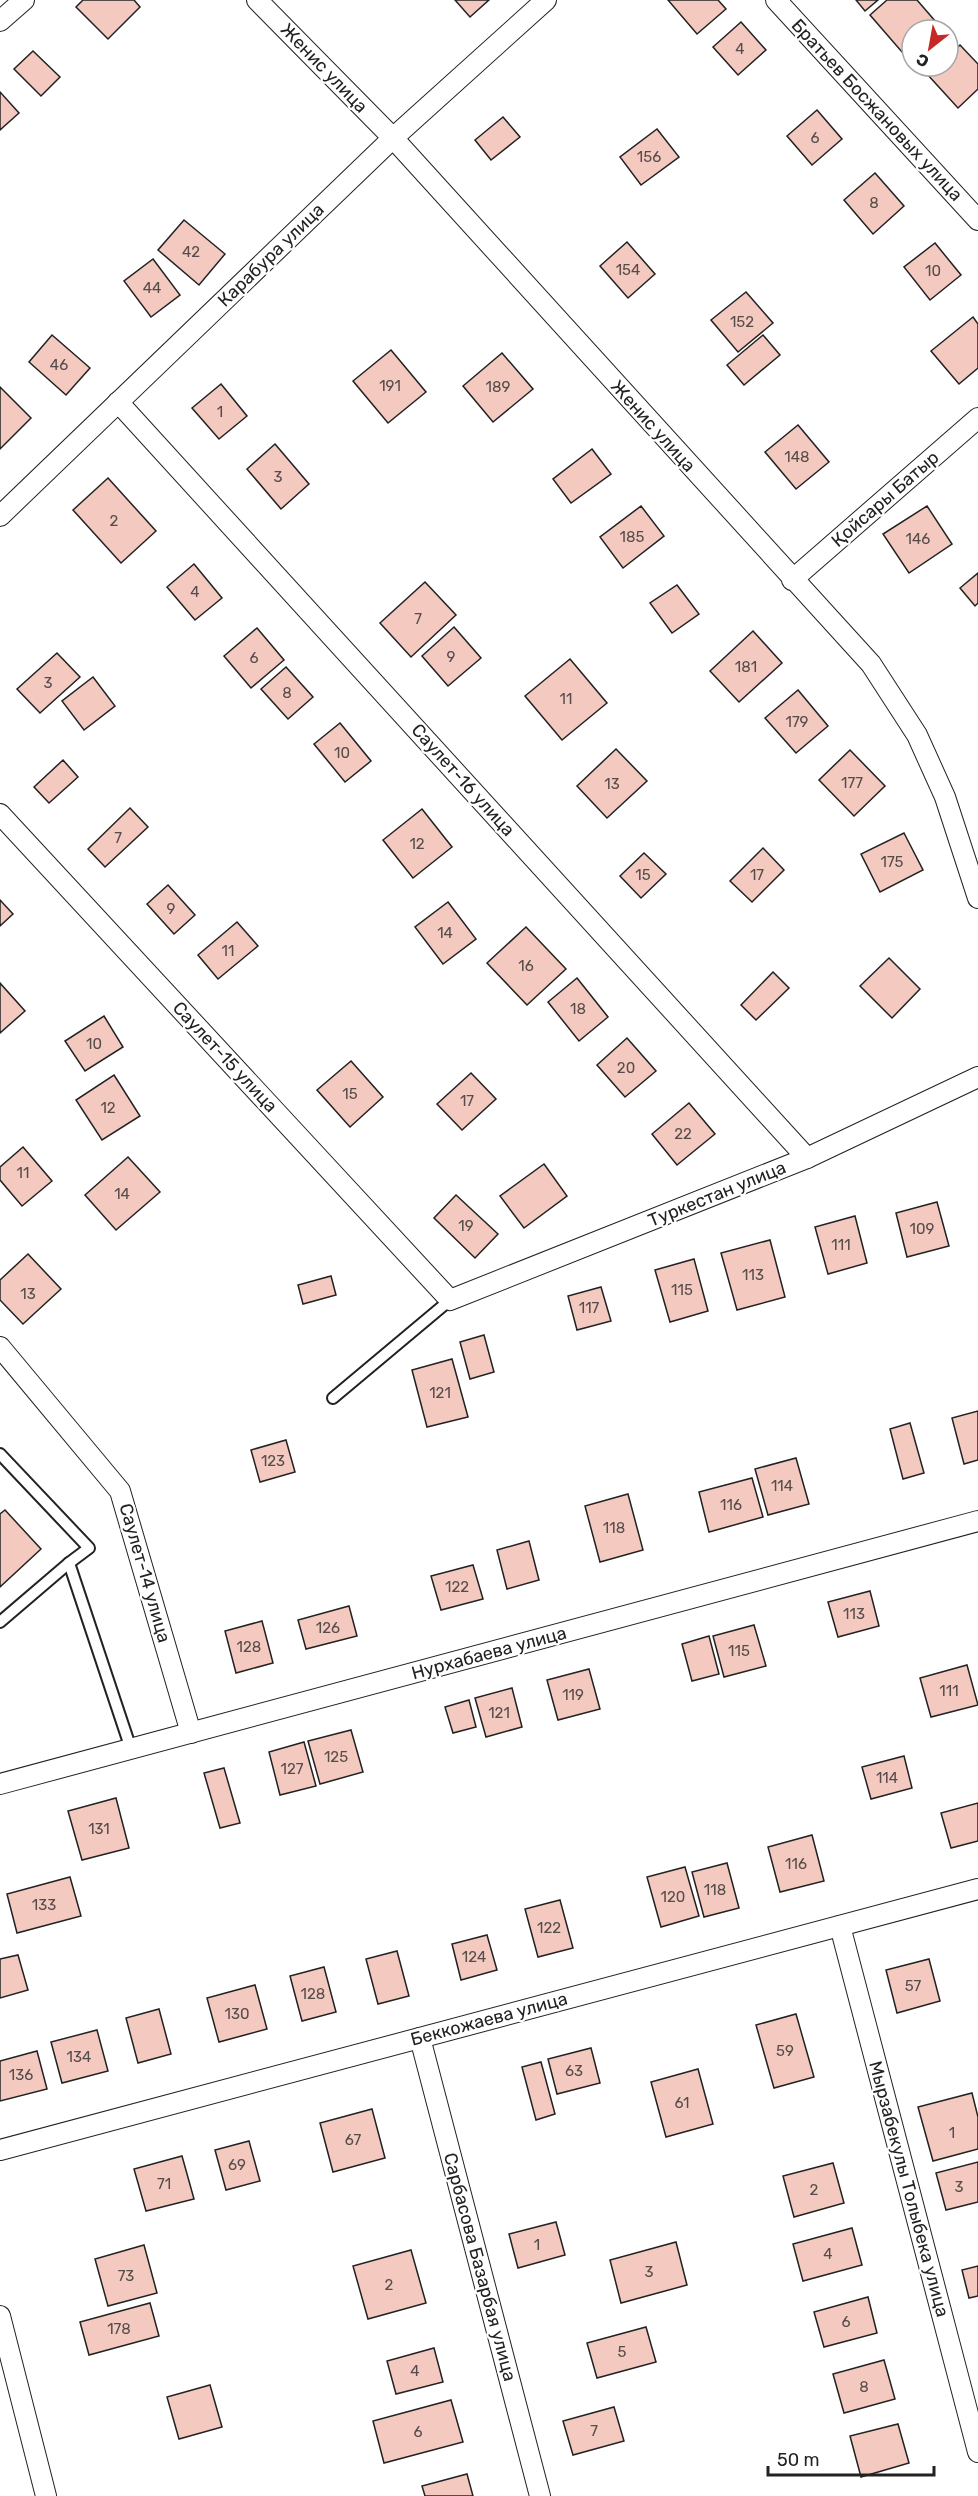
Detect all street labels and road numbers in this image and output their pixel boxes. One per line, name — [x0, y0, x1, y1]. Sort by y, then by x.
street label: Братьев Босжановых улица — [787, 14, 967, 206]
street label: Женис улица — [276, 19, 372, 117]
street label: Карабура улица — [213, 199, 329, 311]
street label: Женис улица — [606, 376, 700, 476]
street label: Қойсары Батыр — [827, 446, 943, 552]
street label: Саулет-16 улица — [407, 719, 519, 841]
street label: Саулет-15 улица — [168, 997, 282, 1117]
street label: Туркестан улица — [645, 1156, 789, 1232]
street label: Саулет-14 улица — [115, 1501, 175, 1645]
street label: Нурхабаева улица — [409, 1622, 569, 1684]
street label: Беккожаева улица — [408, 1987, 570, 2051]
street label: Мырзабекулы Толыбека улица — [864, 2059, 954, 2319]
street label: Сарбасова Базарбая улица — [439, 2150, 521, 2384]

